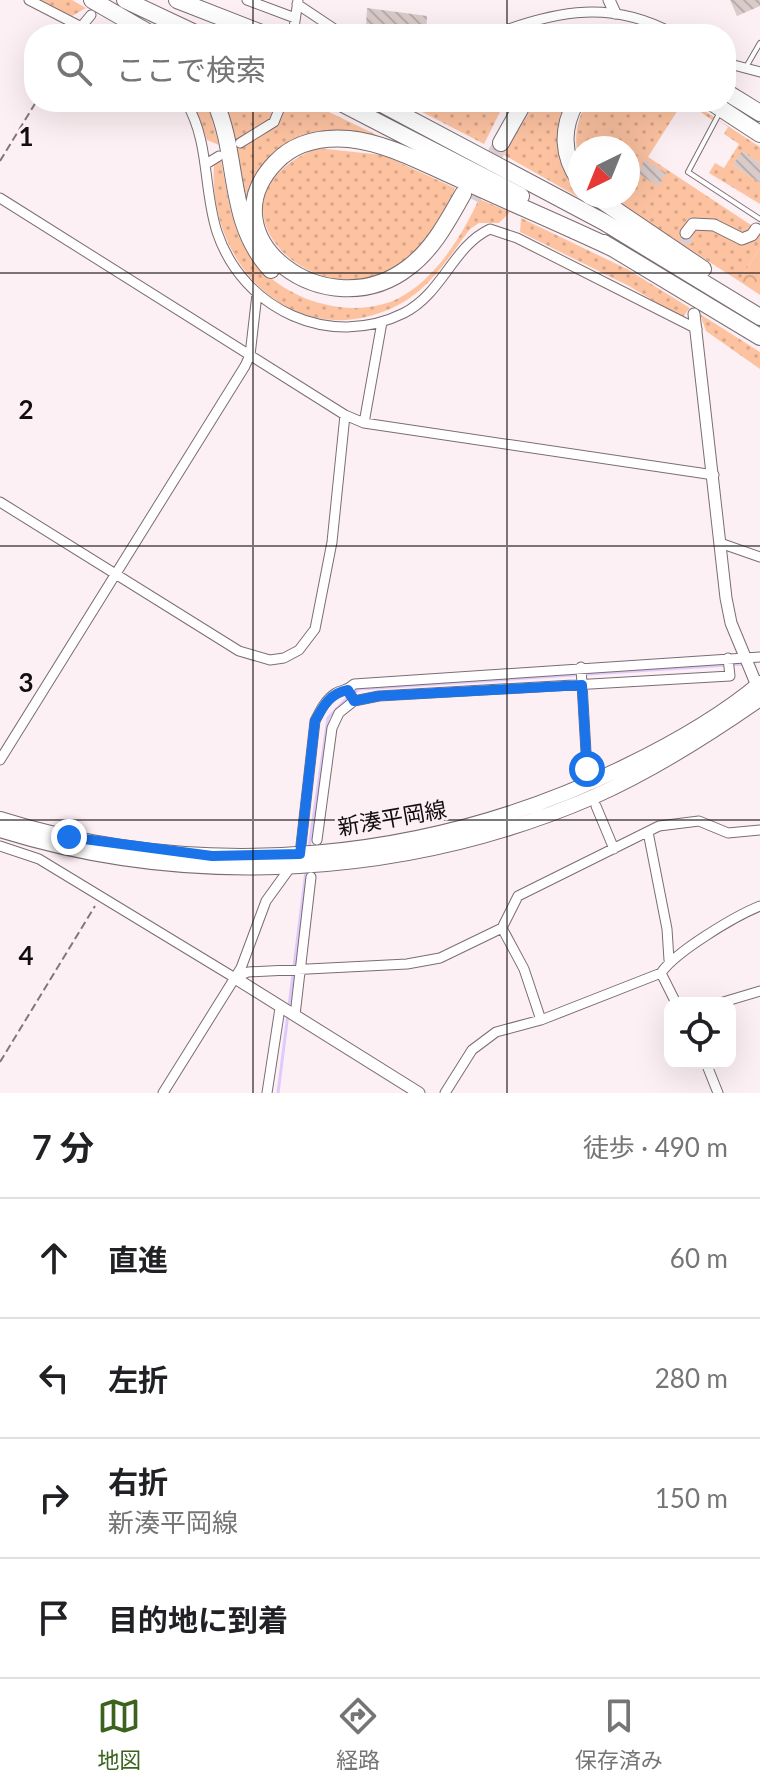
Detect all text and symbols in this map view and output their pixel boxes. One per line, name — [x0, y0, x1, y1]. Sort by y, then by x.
search box — [24, 24, 736, 112]
icon: search — [52, 46, 96, 90]
text: ここで検索 — [116, 51, 266, 87]
text: 1 — [18, 120, 34, 152]
north arrow — [568, 136, 640, 208]
text: 2 — [18, 393, 34, 425]
text: 3 — [18, 666, 34, 698]
route start — [569, 751, 605, 787]
street label: 新湊平岡線 — [335, 795, 448, 840]
route end — [51, 819, 87, 855]
text: 4 — [18, 939, 34, 971]
map controls — [664, 997, 736, 1069]
button: locate — [664, 997, 736, 1069]
text: 7 分 — [32, 1126, 94, 1167]
text: 徒歩 · 490 m — [583, 1131, 728, 1163]
icon: ahead — [32, 1236, 76, 1280]
text: 直進 — [108, 1241, 168, 1277]
text: 60 m — [670, 1242, 728, 1274]
icon: left — [32, 1356, 76, 1400]
text: 左折 — [108, 1361, 168, 1397]
text: 280 m — [655, 1362, 728, 1394]
text: 右折 — [108, 1463, 168, 1499]
icon: right — [32, 1476, 76, 1520]
text: 150 m — [655, 1482, 728, 1514]
text: 新湊平岡線 — [108, 1506, 238, 1538]
icon: arrive — [32, 1596, 76, 1640]
text: 目的地に到着 — [108, 1601, 288, 1637]
tab: 地図 — [97, 1694, 141, 1774]
tab: 経路 — [336, 1694, 380, 1774]
tab: 保存済み — [575, 1694, 663, 1774]

